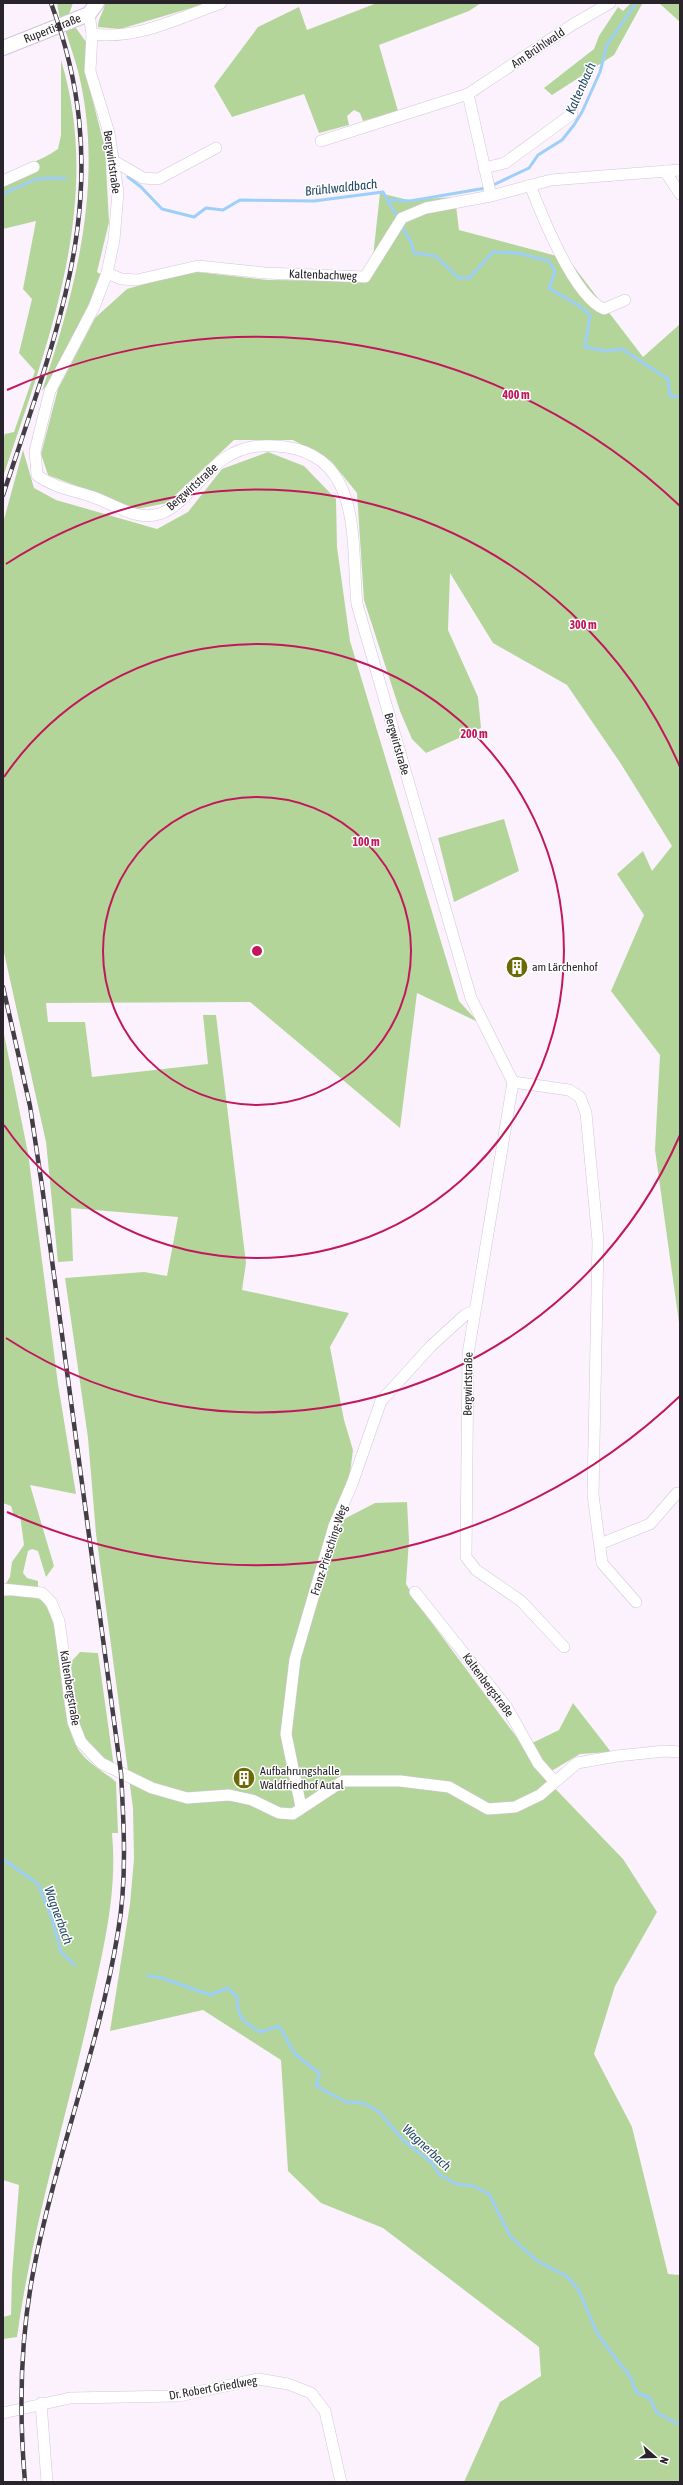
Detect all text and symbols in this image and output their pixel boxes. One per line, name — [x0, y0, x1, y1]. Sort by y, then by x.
street label: Rupertistraße — [22, 11, 83, 46]
street label: Am Brühlwald — [509, 25, 567, 71]
water label: Kaltenbach — [562, 60, 599, 116]
street label: Bergwirtstraße — [101, 129, 123, 195]
water label: Brühlwaldbach — [304, 176, 378, 199]
street label: Kaltenbachweg — [289, 267, 358, 283]
text: 400 m — [501, 388, 530, 402]
street label: Bergwirtstraße — [164, 460, 220, 514]
text: 300 m — [569, 618, 597, 632]
street label: Bergwirtstraße — [381, 711, 413, 777]
text: 200 m — [460, 727, 488, 741]
text: 100 m — [352, 835, 380, 849]
centre of rings — [250, 944, 264, 958]
building icon: am Lärchenhof — [504, 954, 530, 980]
place label: am Lärchenhof — [532, 960, 599, 974]
street label: Bergwirtstraße — [460, 1352, 476, 1416]
street label: Franz-Priesching-Weg — [308, 1502, 351, 1597]
street label: Kaltenbergstraße — [57, 1649, 83, 1727]
street label: Kaltenbergstraße — [459, 1650, 517, 1720]
place label: Aufbahrungshalle Waldfriedhof Autal — [260, 1764, 344, 1792]
building icon: Aufbahrungshalle Waldfriedhof Autal — [231, 1765, 257, 1791]
water label: Wagnerbach — [41, 1884, 76, 1947]
water label: Wagnerbach — [399, 2121, 454, 2174]
street label: Dr. Robert Griedlweg — [168, 2373, 259, 2403]
north arrow — [635, 2437, 675, 2477]
text: N — [658, 2455, 671, 2466]

